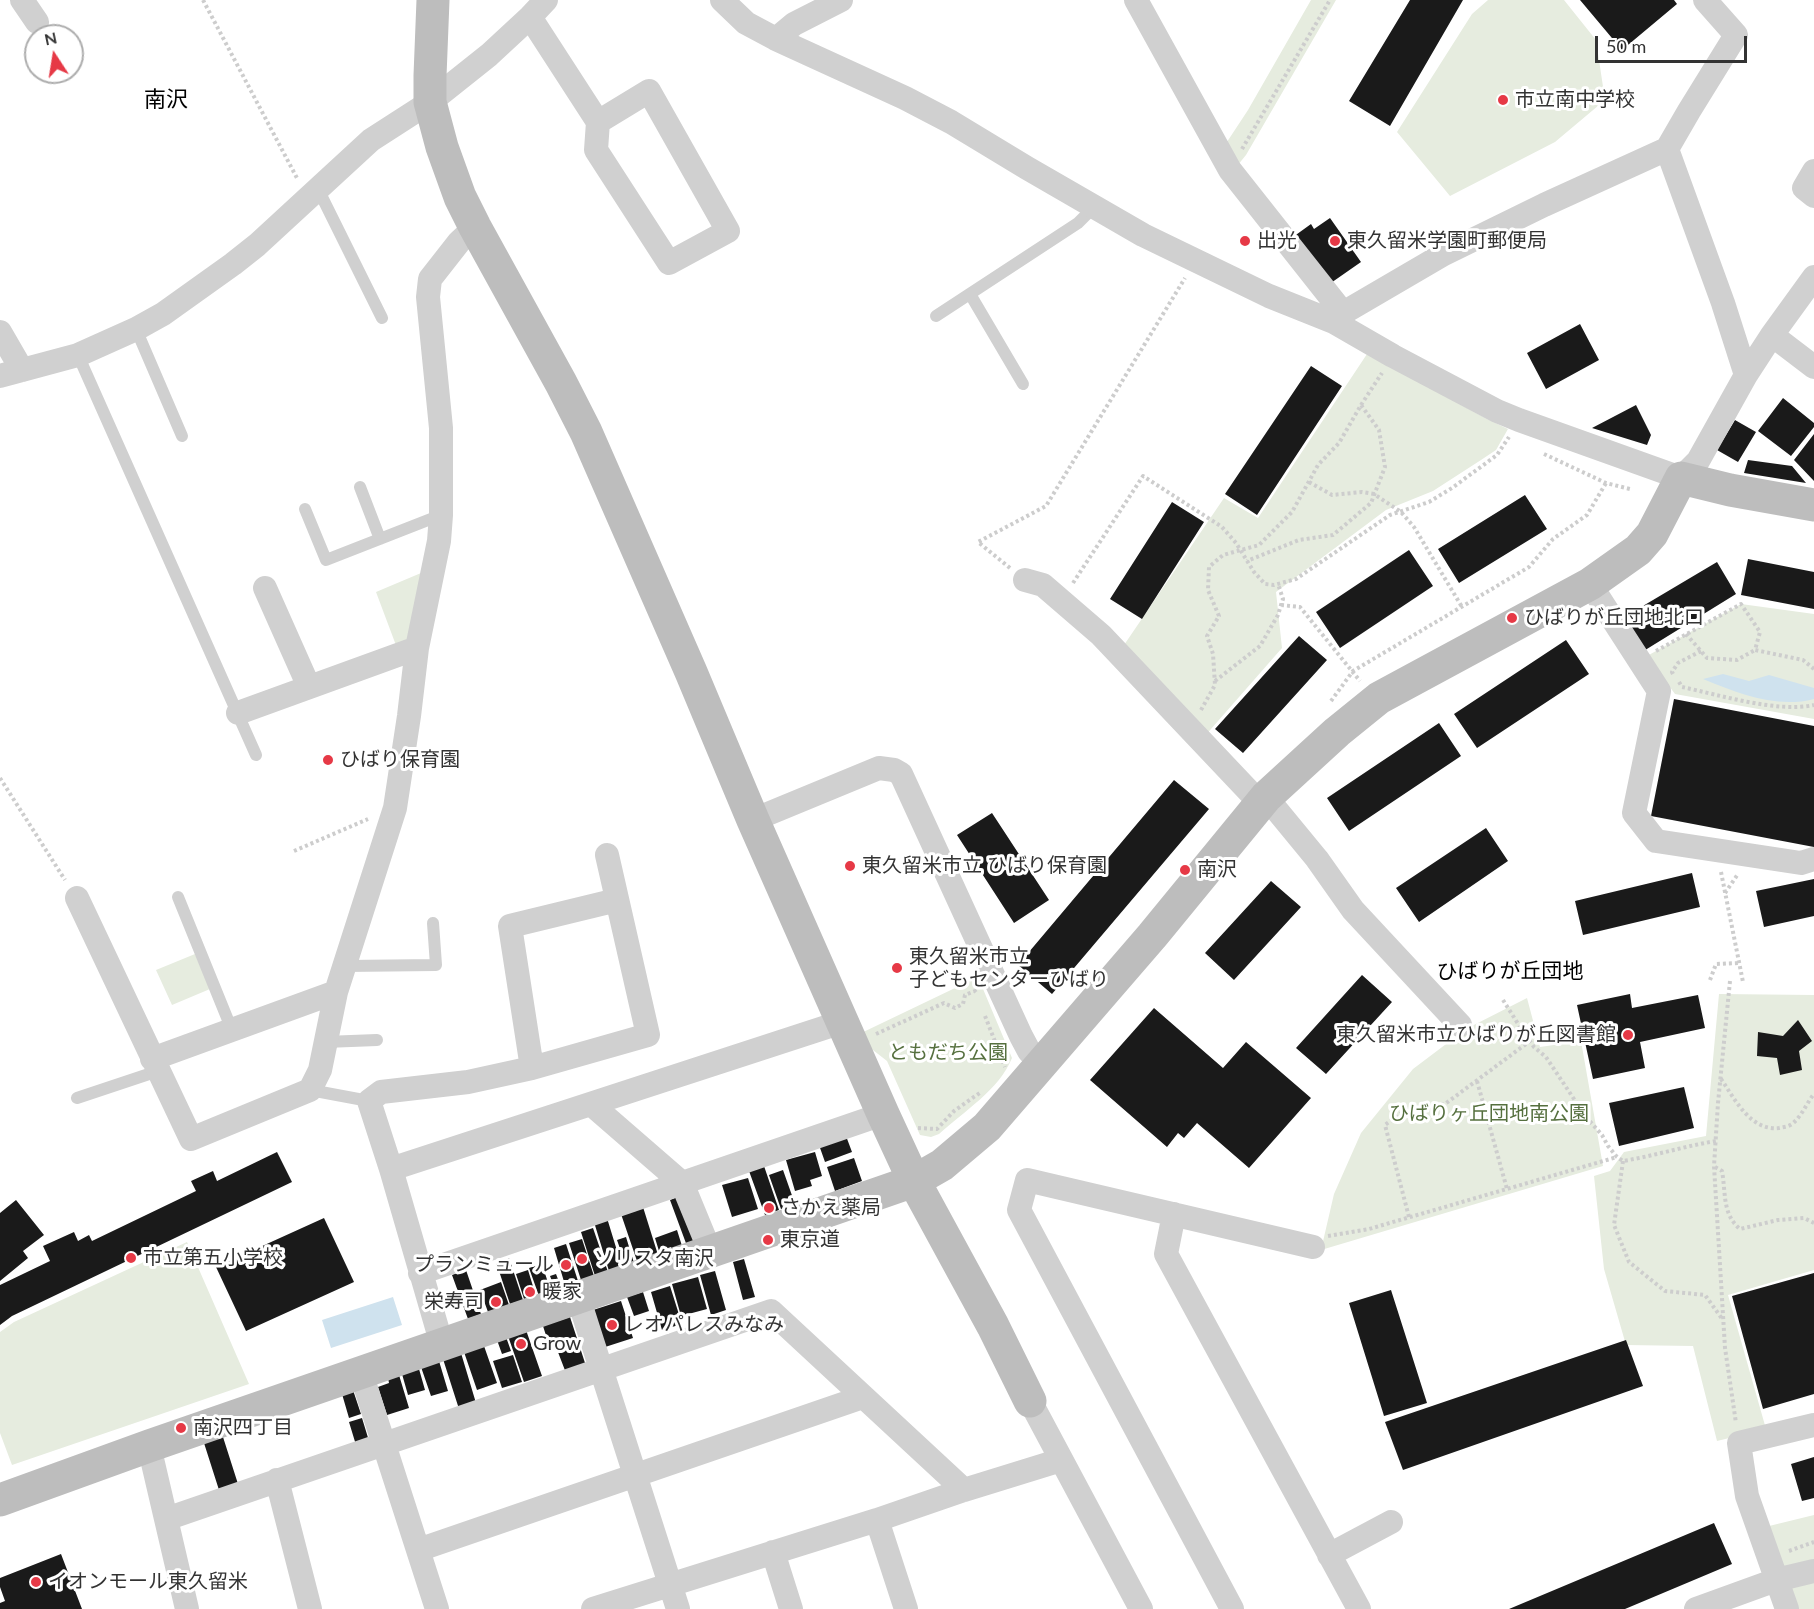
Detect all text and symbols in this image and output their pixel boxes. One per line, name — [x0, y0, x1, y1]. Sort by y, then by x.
north arrow — [24, 24, 84, 84]
scale bar — [1598, 24, 1750, 62]
text: N — [43, 27, 59, 48]
text: 50 m — [1606, 35, 1646, 57]
district label: 南沢 — [144, 87, 188, 113]
place label: 市立南中学校 — [1515, 88, 1635, 112]
marker: 市立南中学校 — [1496, 93, 1510, 107]
place label: 出光 — [1257, 229, 1297, 253]
place label: 東久留米学園町郵便局 — [1347, 229, 1547, 253]
marker: 出光 — [1238, 234, 1252, 248]
marker: 東久留米学園町郵便局 — [1328, 234, 1342, 248]
place label: ひばりが丘団地北口 — [1524, 606, 1704, 630]
marker: ひばりが丘団地北口 — [1505, 611, 1519, 625]
place label: ひばり保育園 — [340, 748, 460, 772]
marker: ひばり保育園 — [321, 753, 335, 767]
place label: 東久留米市立 ひばり保育園 — [862, 854, 1107, 878]
place label: 南沢 — [1197, 858, 1237, 882]
marker: 東久留米市立 ひばり保育園 — [843, 859, 857, 873]
marker: 南沢 — [1178, 863, 1192, 877]
place label: 東久留米市立 子どもセンターひばり — [909, 945, 1109, 992]
district label: ひばりが丘団地 — [1437, 958, 1583, 984]
marker: 東久留米市立 子どもセンターひばり — [890, 961, 904, 975]
place label: 東久留米市立ひばりが丘図書館 — [1336, 1023, 1616, 1047]
marker: 東久留米市立ひばりが丘図書館 — [1621, 1028, 1635, 1042]
park label: ともだち公園 — [888, 1041, 1008, 1065]
park label: ひばりヶ丘団地南公園 — [1389, 1102, 1589, 1126]
place label: さかえ薬局 — [781, 1196, 881, 1220]
marker: さかえ薬局 — [762, 1201, 776, 1215]
place label: 東京道 — [780, 1228, 840, 1252]
marker: 東京道 — [761, 1233, 775, 1247]
place label: 市立第五小学校 — [143, 1246, 283, 1270]
place label: ソリスタ南沢 — [594, 1247, 714, 1271]
marker: 市立第五小学校 — [124, 1251, 138, 1265]
marker: ソリスタ南沢 — [575, 1252, 589, 1266]
place label: プランミュール — [414, 1253, 554, 1277]
marker: プランミュール — [559, 1258, 573, 1272]
place label: 暖家 — [542, 1280, 582, 1304]
marker: 暖家 — [523, 1285, 537, 1299]
place label: 栄寿司 — [424, 1290, 484, 1314]
marker: 栄寿司 — [489, 1295, 503, 1309]
place label: レオパレスみなみ — [624, 1313, 784, 1337]
marker: レオパレスみなみ — [605, 1318, 619, 1332]
place label: Grow — [533, 1332, 581, 1356]
marker: Grow — [514, 1337, 528, 1351]
place label: 南沢四丁目 — [193, 1416, 293, 1440]
marker: 南沢四丁目 — [174, 1421, 188, 1435]
place label: イオンモール東久留米 — [48, 1570, 248, 1594]
marker: イオンモール東久留米 — [29, 1575, 43, 1589]

